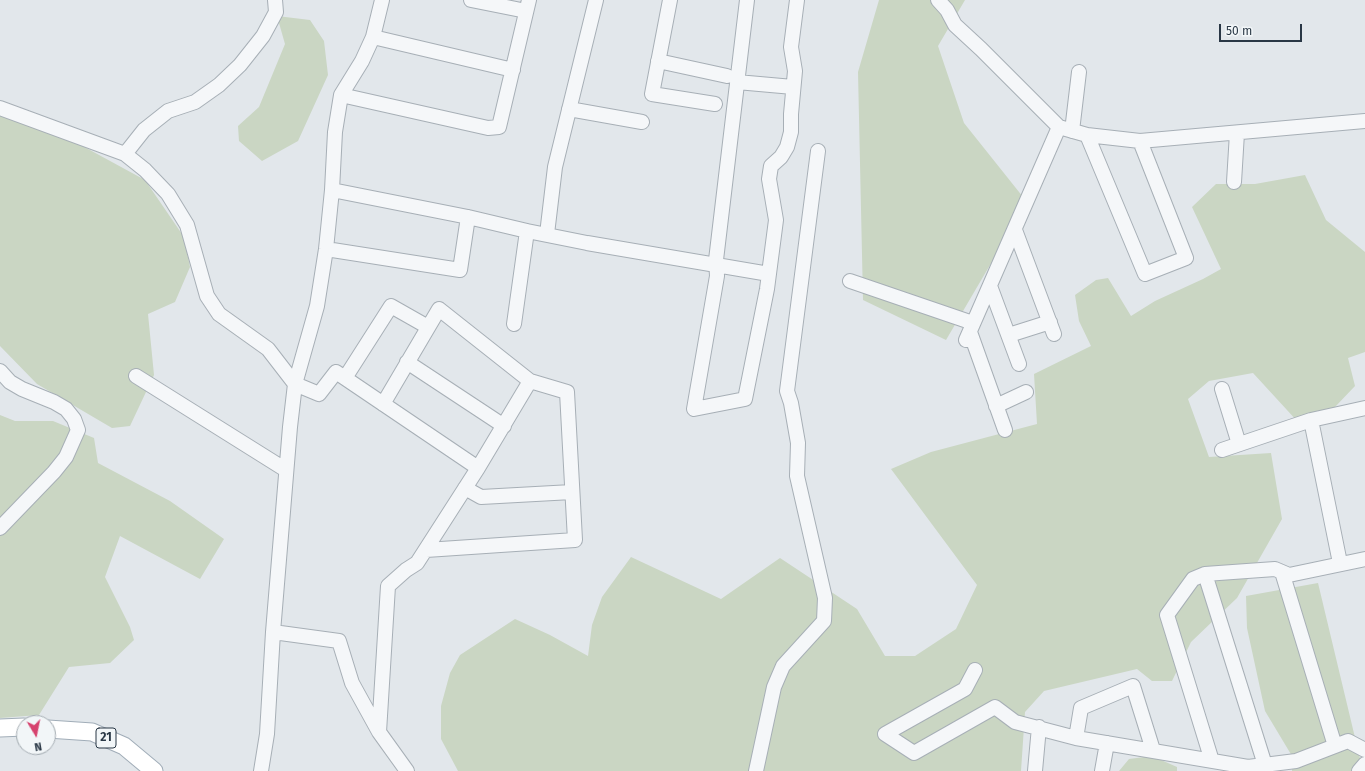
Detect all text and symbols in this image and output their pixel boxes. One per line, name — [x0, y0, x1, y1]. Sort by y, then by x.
scale bar — [1221, 16, 1304, 42]
text: 50 m — [1226, 24, 1252, 38]
north arrow — [16, 715, 56, 755]
road number: 21 — [96, 728, 116, 748]
text: N — [33, 739, 43, 753]

